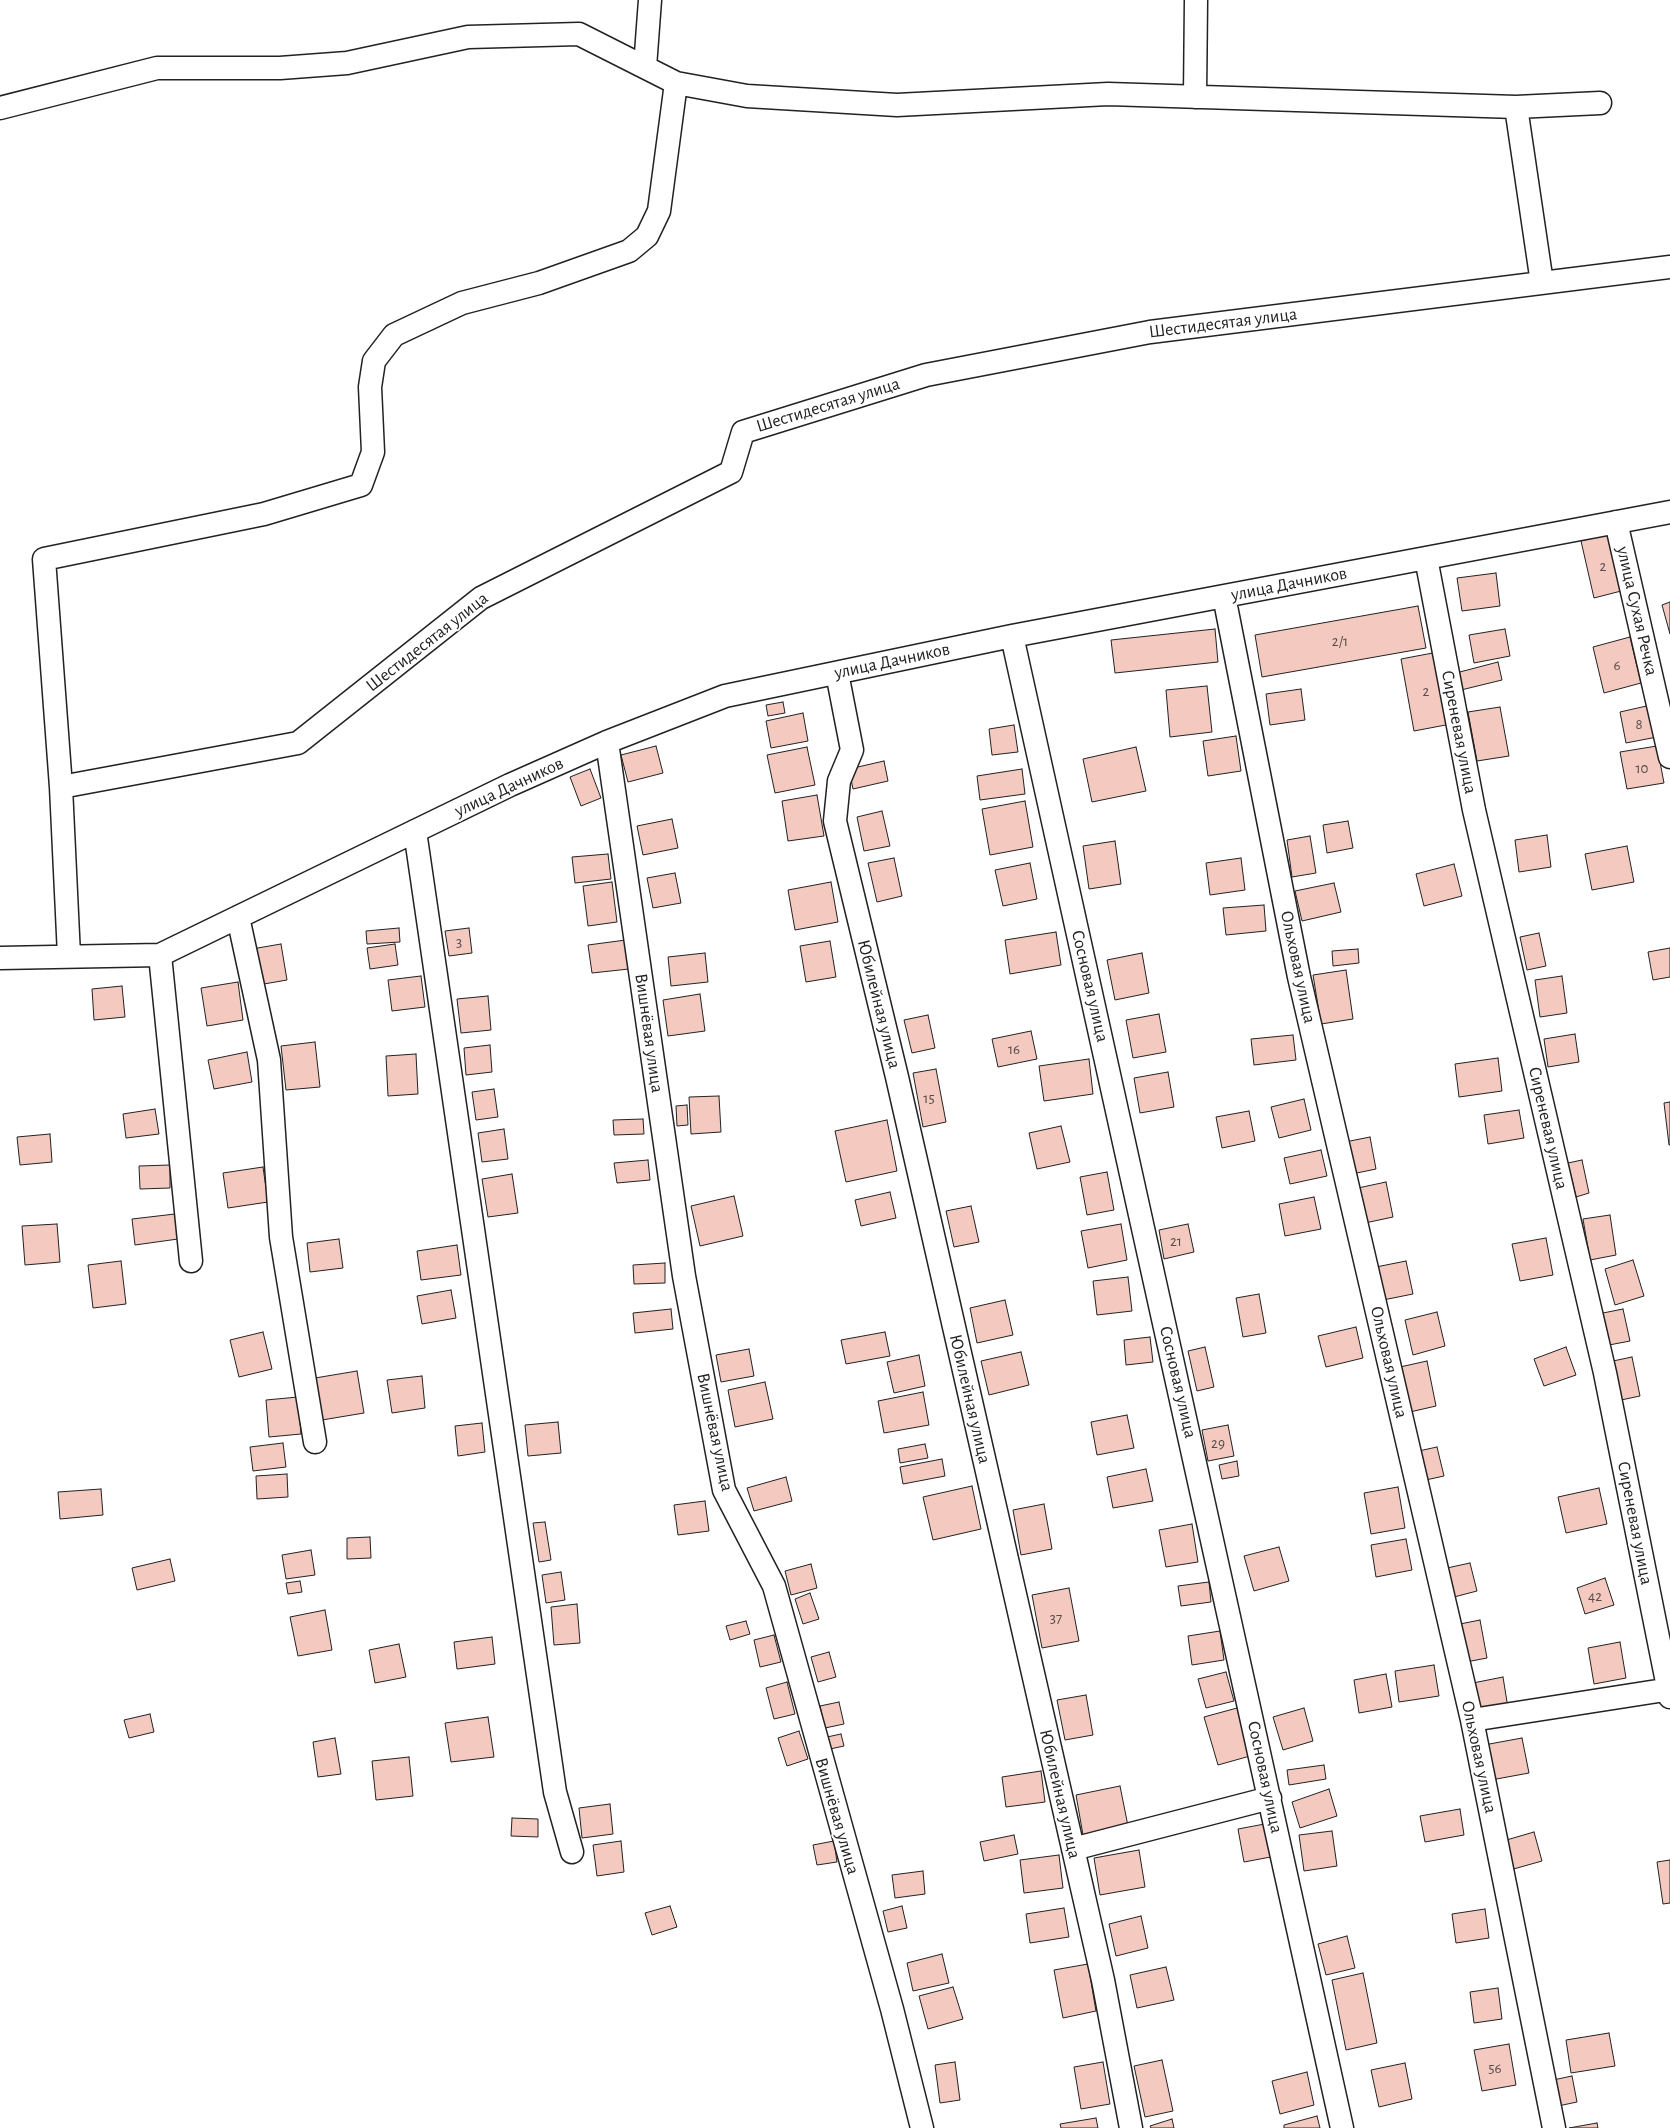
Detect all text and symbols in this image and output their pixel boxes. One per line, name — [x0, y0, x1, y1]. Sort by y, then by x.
street label: Шестидесятая улица — [1148, 303, 1298, 343]
street label: Шестидесятая улица — [753, 373, 903, 437]
street label: улица Сухая Речка — [1612, 544, 1662, 678]
house number: 2 — [1600, 557, 1606, 575]
street label: улица Дачников — [1229, 562, 1349, 606]
street label: Шестидесятая улица — [362, 588, 492, 696]
house number: 2/1 — [1332, 632, 1348, 650]
street label: улица Дачников — [832, 638, 952, 684]
house number: 6 — [1613, 656, 1621, 674]
street label: Сиреневая улица — [1436, 668, 1482, 796]
house number: 2 — [1423, 682, 1429, 700]
house number: 8 — [1635, 715, 1643, 733]
street label: улица Дачников — [451, 752, 567, 822]
house number: 10 — [1635, 759, 1649, 777]
street label: Ольховая улица — [1276, 909, 1320, 1025]
street label: Сосновая улица — [1067, 928, 1113, 1044]
house number: 3 — [456, 933, 462, 951]
street label: Юбилейная улица — [853, 937, 905, 1071]
street label: Вишнёвая улица — [630, 972, 668, 1094]
house number: 16 — [1008, 1040, 1020, 1058]
street label: Сиреневая улица — [1523, 1065, 1573, 1191]
house number: 15 — [923, 1089, 935, 1107]
house number: 21 — [1170, 1232, 1182, 1250]
street label: Ольховая улица — [1366, 1304, 1412, 1420]
street label: Сосновая улица — [1155, 1324, 1201, 1440]
street label: Юбилейная улица — [945, 1332, 995, 1466]
street label: Вишнёвая улица — [692, 1371, 738, 1493]
house number: 29 — [1211, 1434, 1225, 1452]
street label: Сиреневая улица — [1612, 1459, 1658, 1587]
house number: 42 — [1588, 1587, 1602, 1605]
house number: 37 — [1050, 1609, 1062, 1627]
street label: Ольховая улица — [1457, 1699, 1501, 1815]
street label: Сосновая улица — [1243, 1719, 1287, 1835]
street label: Юбилейная улица — [1035, 1727, 1085, 1861]
street label: Вишнёвая улица — [810, 1755, 864, 1877]
house number: 56 — [1488, 2059, 1502, 2077]

